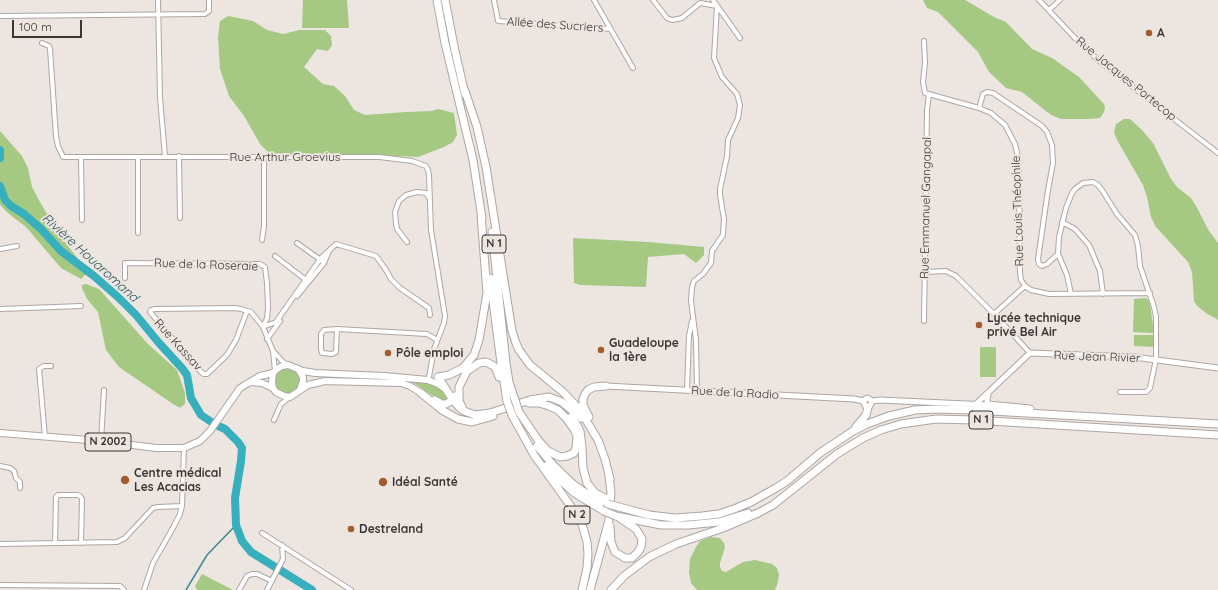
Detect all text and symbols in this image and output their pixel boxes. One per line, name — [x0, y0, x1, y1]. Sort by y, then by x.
scale bar — [14, 12, 84, 38]
street label: Allée des Sucriers — [506, 14, 604, 36]
text: 100 m — [19, 19, 52, 34]
place label: A — [1157, 26, 1165, 40]
marker: A — [1144, 28, 1154, 38]
street label: Rue Jacques Portecop — [1073, 34, 1179, 124]
street label: Rue Emmanuel Gangapal — [918, 137, 934, 279]
street label: Rue Arthur Groevius — [230, 150, 340, 164]
street label: Rue Louis Théophile — [1009, 155, 1027, 267]
water label: Rivière Houaromand — [39, 211, 141, 305]
road number: N 1 — [482, 235, 506, 253]
street label: Rue de la Roseraie — [154, 256, 258, 274]
place label: Lycée technique privé Bel Air — [987, 311, 1081, 339]
street label: Rue Kassav — [151, 316, 205, 374]
marker: Lycée technique privé Bel Air — [974, 320, 984, 330]
place label: Guadeloupe la 1ère — [609, 336, 679, 364]
marker: Guadeloupe la 1ère — [596, 345, 606, 355]
place label: Pôle emploi — [396, 346, 463, 360]
marker: Pôle emploi — [383, 348, 393, 358]
street label: Rue Jean Rivier — [1053, 348, 1141, 366]
street label: Rue de la Radio — [691, 384, 779, 402]
road number: N 1 — [969, 411, 993, 429]
road number: N 2002 — [85, 433, 131, 451]
place label: Centre médical Les Acacias — [134, 466, 222, 494]
marker: Centre médical Les Acacias — [119, 474, 131, 486]
place label: Idéal Santé — [392, 475, 458, 489]
marker: Idéal Santé — [377, 476, 389, 488]
road number: N 2 — [564, 506, 590, 524]
place label: Destreland — [359, 522, 423, 536]
marker: Destreland — [346, 524, 356, 534]

